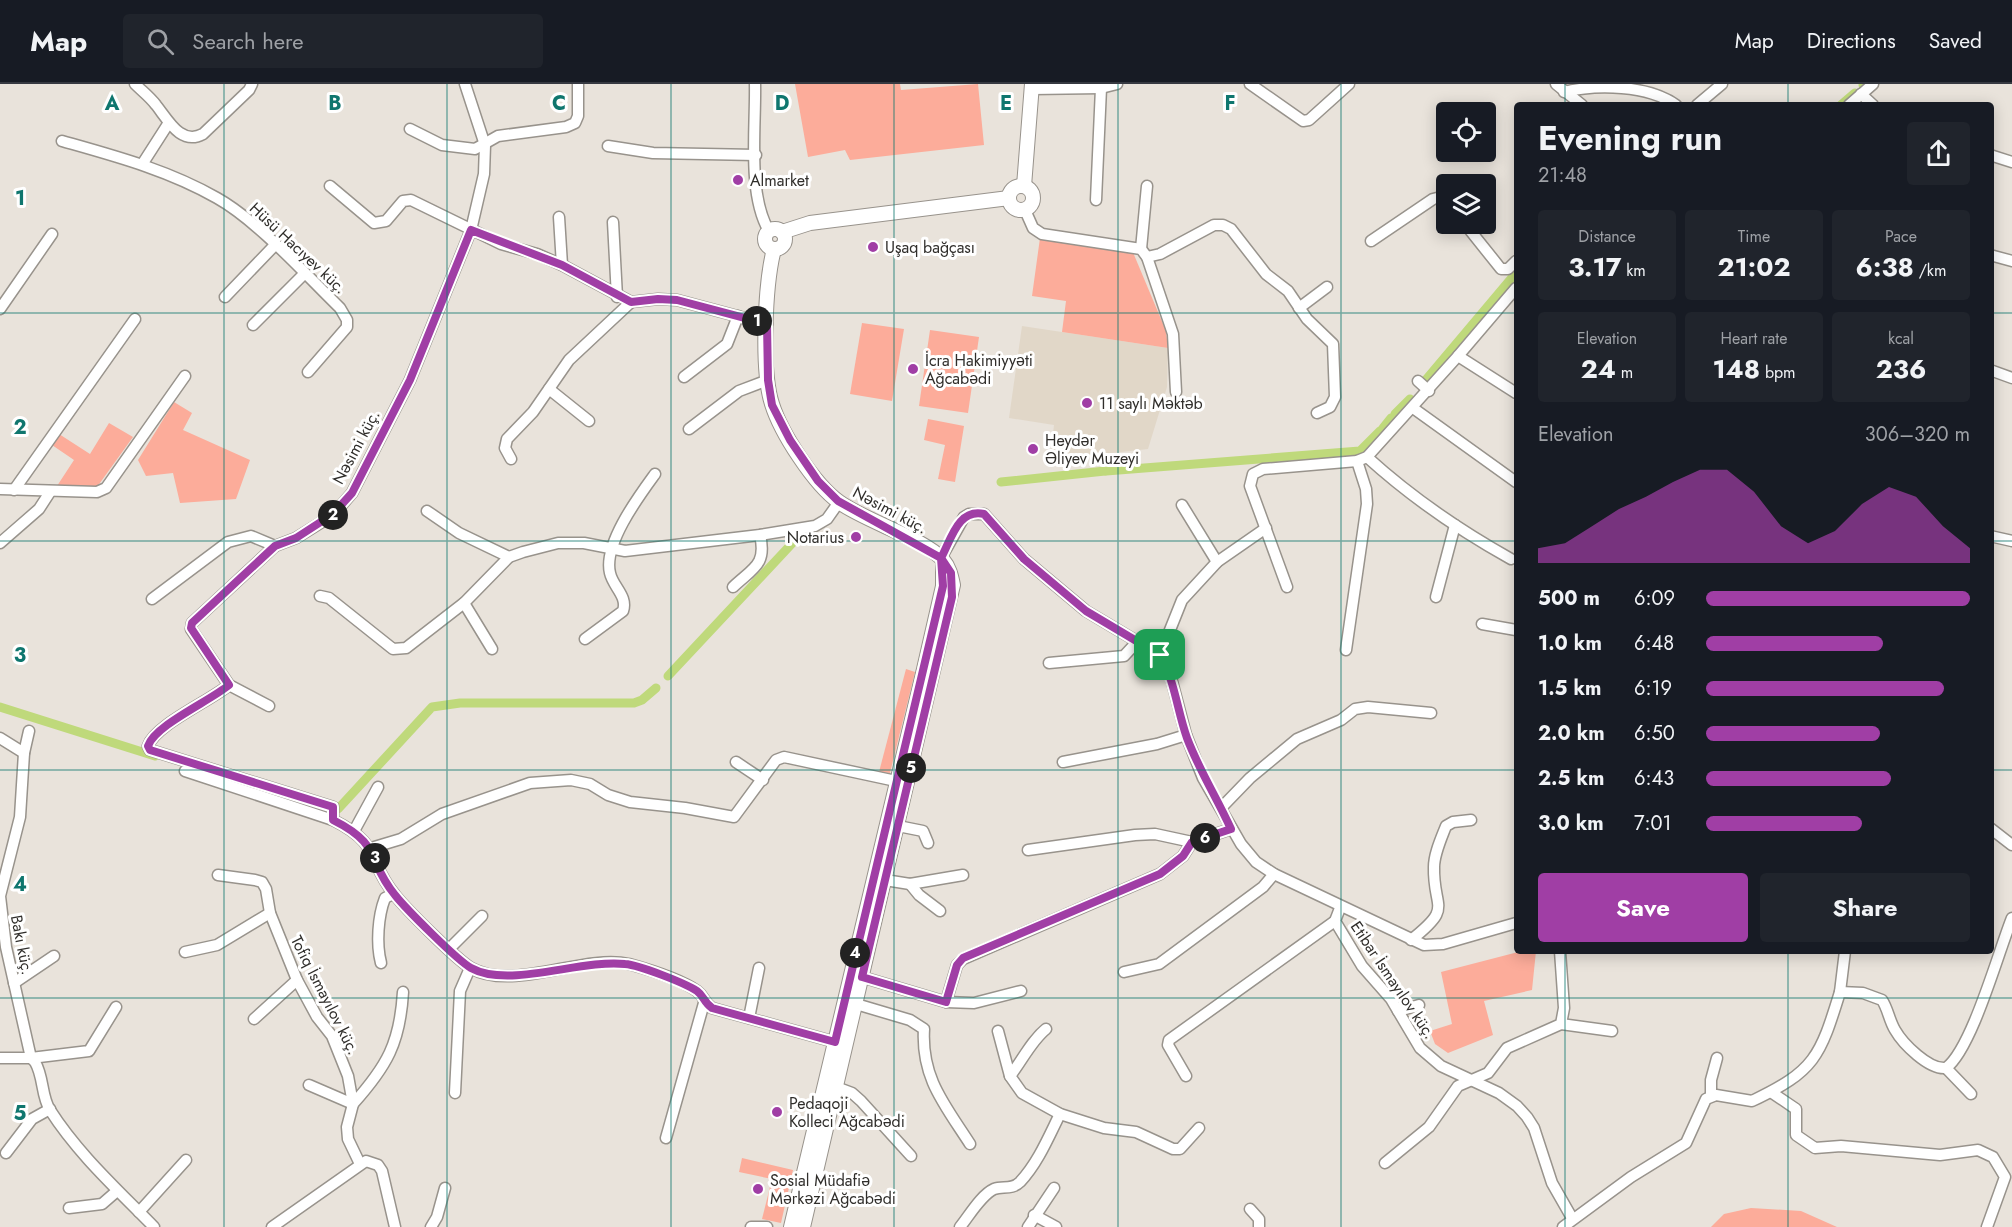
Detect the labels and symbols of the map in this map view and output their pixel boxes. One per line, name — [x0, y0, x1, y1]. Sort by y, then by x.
text: A — [104, 89, 120, 118]
text: B — [328, 89, 342, 118]
text: C — [552, 89, 566, 118]
text: D — [775, 89, 789, 118]
text: E — [1000, 89, 1012, 118]
text: F — [1224, 89, 1236, 118]
place label: Almarket — [750, 169, 809, 192]
marker: Almarket — [731, 173, 745, 187]
text: 1 — [15, 184, 25, 213]
street label: Hüsü Hacıyev küç. — [244, 197, 352, 299]
place label: Uşaq bağçası — [885, 236, 975, 259]
marker: Uşaq bağçası — [866, 240, 880, 254]
pin: 1 — [742, 306, 772, 336]
place label: İcra Hakimiyyəti Ağcabədi — [925, 349, 1033, 390]
marker: İcra Hakimiyyəti Ağcabədi — [906, 362, 920, 376]
place label: 11 saylı Məktəb — [1099, 392, 1203, 415]
marker: 11 saylı Məktəb — [1080, 396, 1094, 410]
street label: Nəsimi küç. — [327, 406, 385, 488]
text: 2 — [13, 413, 27, 442]
place label: Heydər Əliyev Muzeyi — [1045, 429, 1139, 470]
marker: Heydər Əliyev Muzeyi — [1026, 442, 1040, 456]
street label: Nəsimi küç. — [849, 481, 931, 539]
pin: 2 — [318, 500, 348, 530]
place label: Notarius — [787, 526, 844, 549]
marker: Notarius — [849, 530, 863, 544]
pin — [1134, 629, 1185, 680]
text: 3 — [14, 641, 26, 670]
pin: 5 — [896, 753, 926, 783]
pin: 6 — [1190, 823, 1220, 853]
pin: 3 — [360, 843, 390, 873]
text: 4 — [13, 870, 27, 899]
street label: Bakı küç. — [5, 913, 39, 977]
street label: Etibar İsmayılov küç. — [1345, 917, 1441, 1043]
street label: Tofiq İsmayılov küç. — [285, 932, 365, 1058]
pin: 4 — [840, 938, 870, 968]
place label: Pedaqoji Kolleci Ağcabədi — [789, 1092, 905, 1133]
text: 5 — [14, 1099, 27, 1128]
marker: Pedaqoji Kolleci Ağcabədi — [770, 1105, 784, 1119]
place label: Sosial Müdafiə Mərkəzi Ağcabədi — [770, 1169, 896, 1210]
marker: Sosial Müdafiə Mərkəzi Ağcabədi — [751, 1182, 765, 1196]

